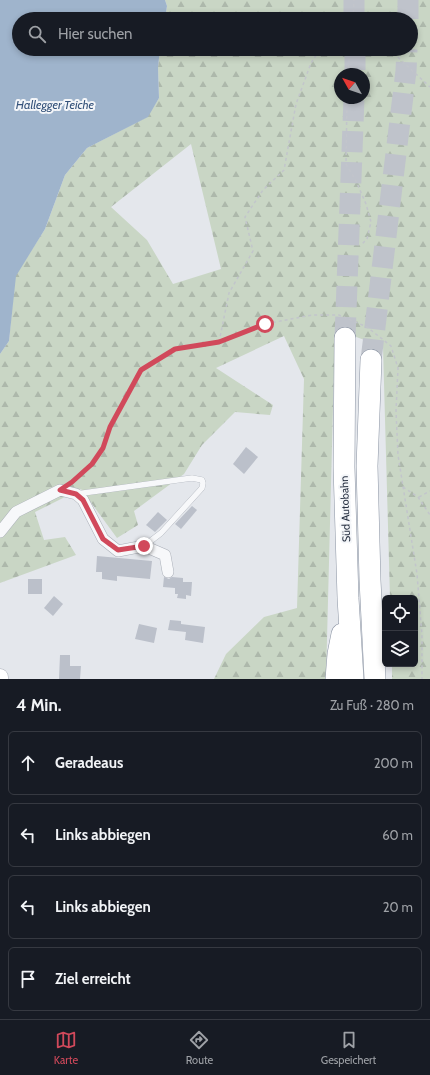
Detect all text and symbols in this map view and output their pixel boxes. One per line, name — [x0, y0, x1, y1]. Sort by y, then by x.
search box — [12, 12, 418, 56]
icon: search — [26, 23, 48, 45]
text: Hier suchen — [58, 25, 133, 43]
north arrow — [334, 68, 370, 104]
water label: Hallegger Teiche — [16, 97, 95, 112]
route start — [256, 315, 274, 333]
street label: Süd Autobahn — [337, 476, 353, 542]
route end — [135, 537, 153, 555]
map controls — [382, 595, 418, 667]
button: locate — [382, 595, 418, 631]
button: layers — [382, 631, 418, 667]
text: 4 Min. — [16, 695, 62, 715]
text: Zu Fuß · 280 m — [330, 697, 414, 713]
icon: ahead — [17, 752, 39, 774]
text: Geradeaus — [55, 754, 123, 772]
text: 200 m — [374, 755, 413, 771]
icon: left — [17, 824, 39, 846]
text: Links abbiegen — [55, 826, 151, 844]
text: 60 m — [382, 827, 413, 843]
icon: left — [17, 896, 39, 918]
text: Links abbiegen — [55, 898, 151, 916]
text: 20 m — [383, 899, 413, 915]
icon: arrive — [17, 968, 39, 990]
text: Ziel erreicht — [55, 970, 131, 988]
tab: Karte — [54, 1029, 78, 1067]
tab: Route — [186, 1029, 213, 1067]
tab: Gespeichert — [321, 1029, 376, 1067]

